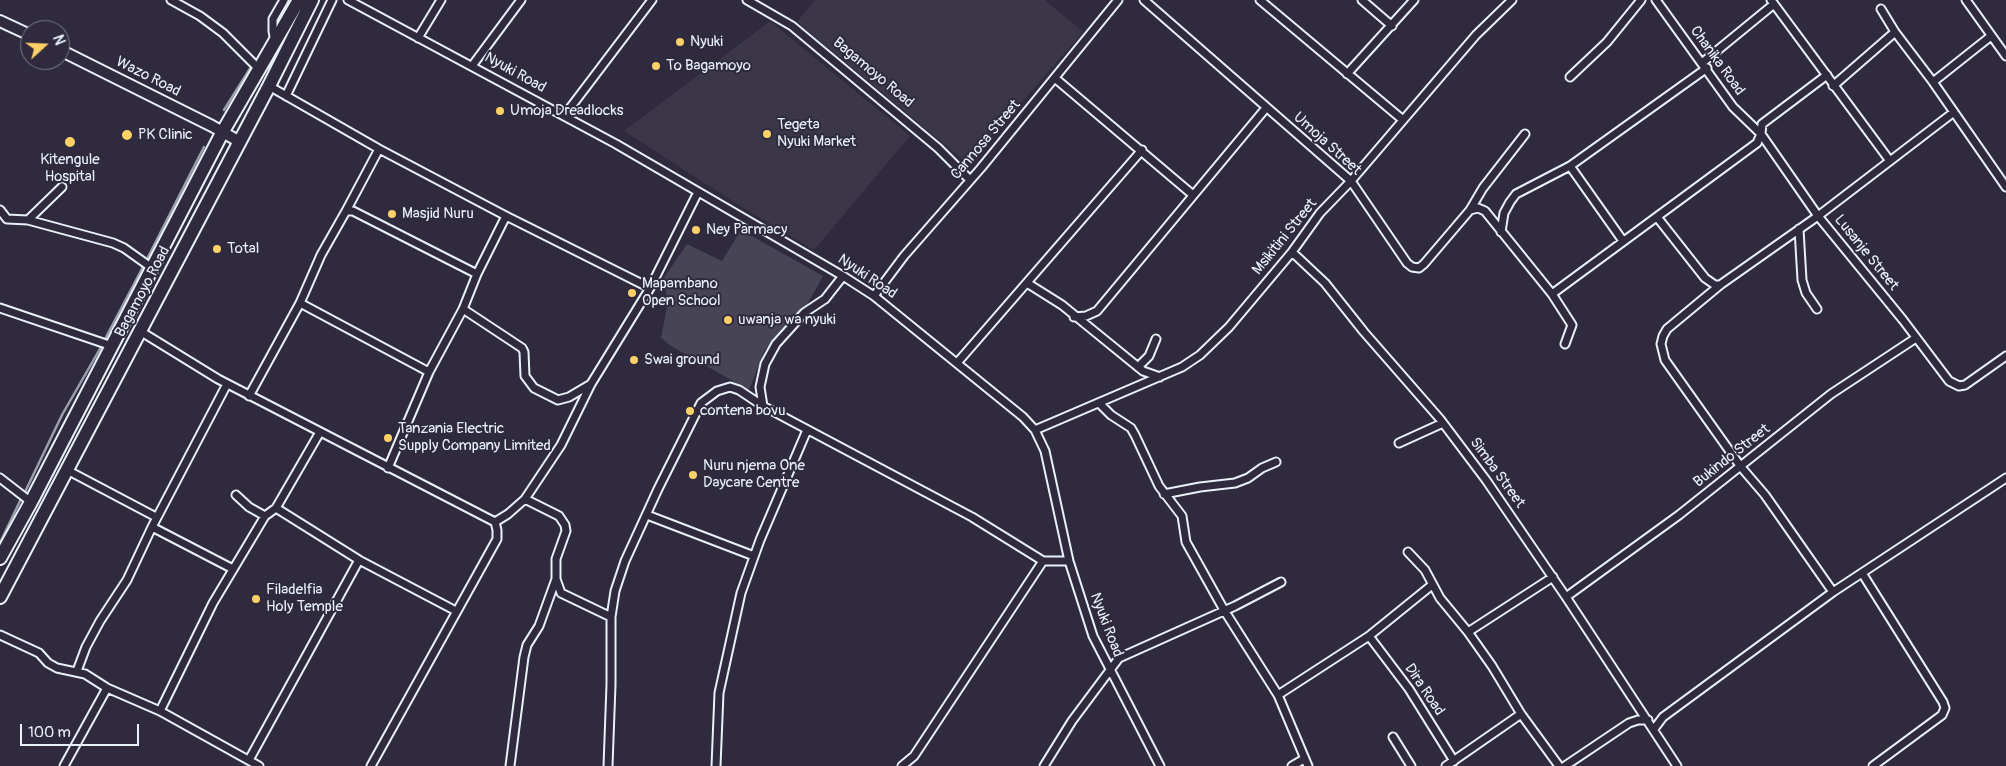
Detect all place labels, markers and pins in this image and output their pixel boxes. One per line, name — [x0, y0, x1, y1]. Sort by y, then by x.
place label: Nyuki — [690, 33, 723, 51]
marker: Nyuki — [674, 36, 686, 48]
place label: To Bagamoyo — [666, 57, 751, 75]
marker: To Bagamoyo — [650, 60, 662, 72]
place label: Umoja Dreadlocks — [510, 102, 623, 120]
marker: Umoja Dreadlocks — [494, 105, 506, 117]
place label: Tegeta Nyuki Market — [777, 116, 856, 151]
place label: PK Clinic — [138, 126, 193, 144]
marker: PK Clinic — [120, 128, 134, 142]
marker: Tegeta Nyuki Market — [761, 128, 773, 140]
marker: Kitengule Hospital — [63, 135, 77, 149]
place label: Kitengule Hospital — [40, 151, 100, 186]
place label: Masjid Nuru — [402, 205, 474, 223]
marker: Masjid Nuru — [386, 208, 398, 220]
place label: Ney Parmacy — [706, 221, 788, 239]
marker: Ney Parmacy — [690, 224, 702, 236]
place label: Total — [227, 240, 259, 258]
marker: Total — [211, 243, 223, 255]
place label: Mapambano Open School — [642, 275, 721, 310]
marker: Mapambano Open School — [626, 287, 638, 299]
place label: uwanja wa nyuki — [738, 311, 836, 329]
marker: uwanja wa nyuki — [722, 314, 734, 326]
place label: Swai ground — [644, 351, 720, 369]
marker: Swai ground — [628, 354, 640, 366]
place label: contena bovu — [700, 402, 785, 420]
marker: contena bovu — [684, 405, 696, 417]
place label: Tanzania Electric Supply Company Limited — [398, 420, 551, 455]
marker: Tanzania Electric Supply Company Limited — [382, 432, 394, 444]
place label: Nuru njema One Daycare Centre — [703, 457, 805, 492]
marker: Nuru njema One Daycare Centre — [687, 469, 699, 481]
place label: Filadelfia Holy Temple — [266, 581, 343, 616]
marker: Filadelfia Holy Temple — [250, 593, 262, 605]

